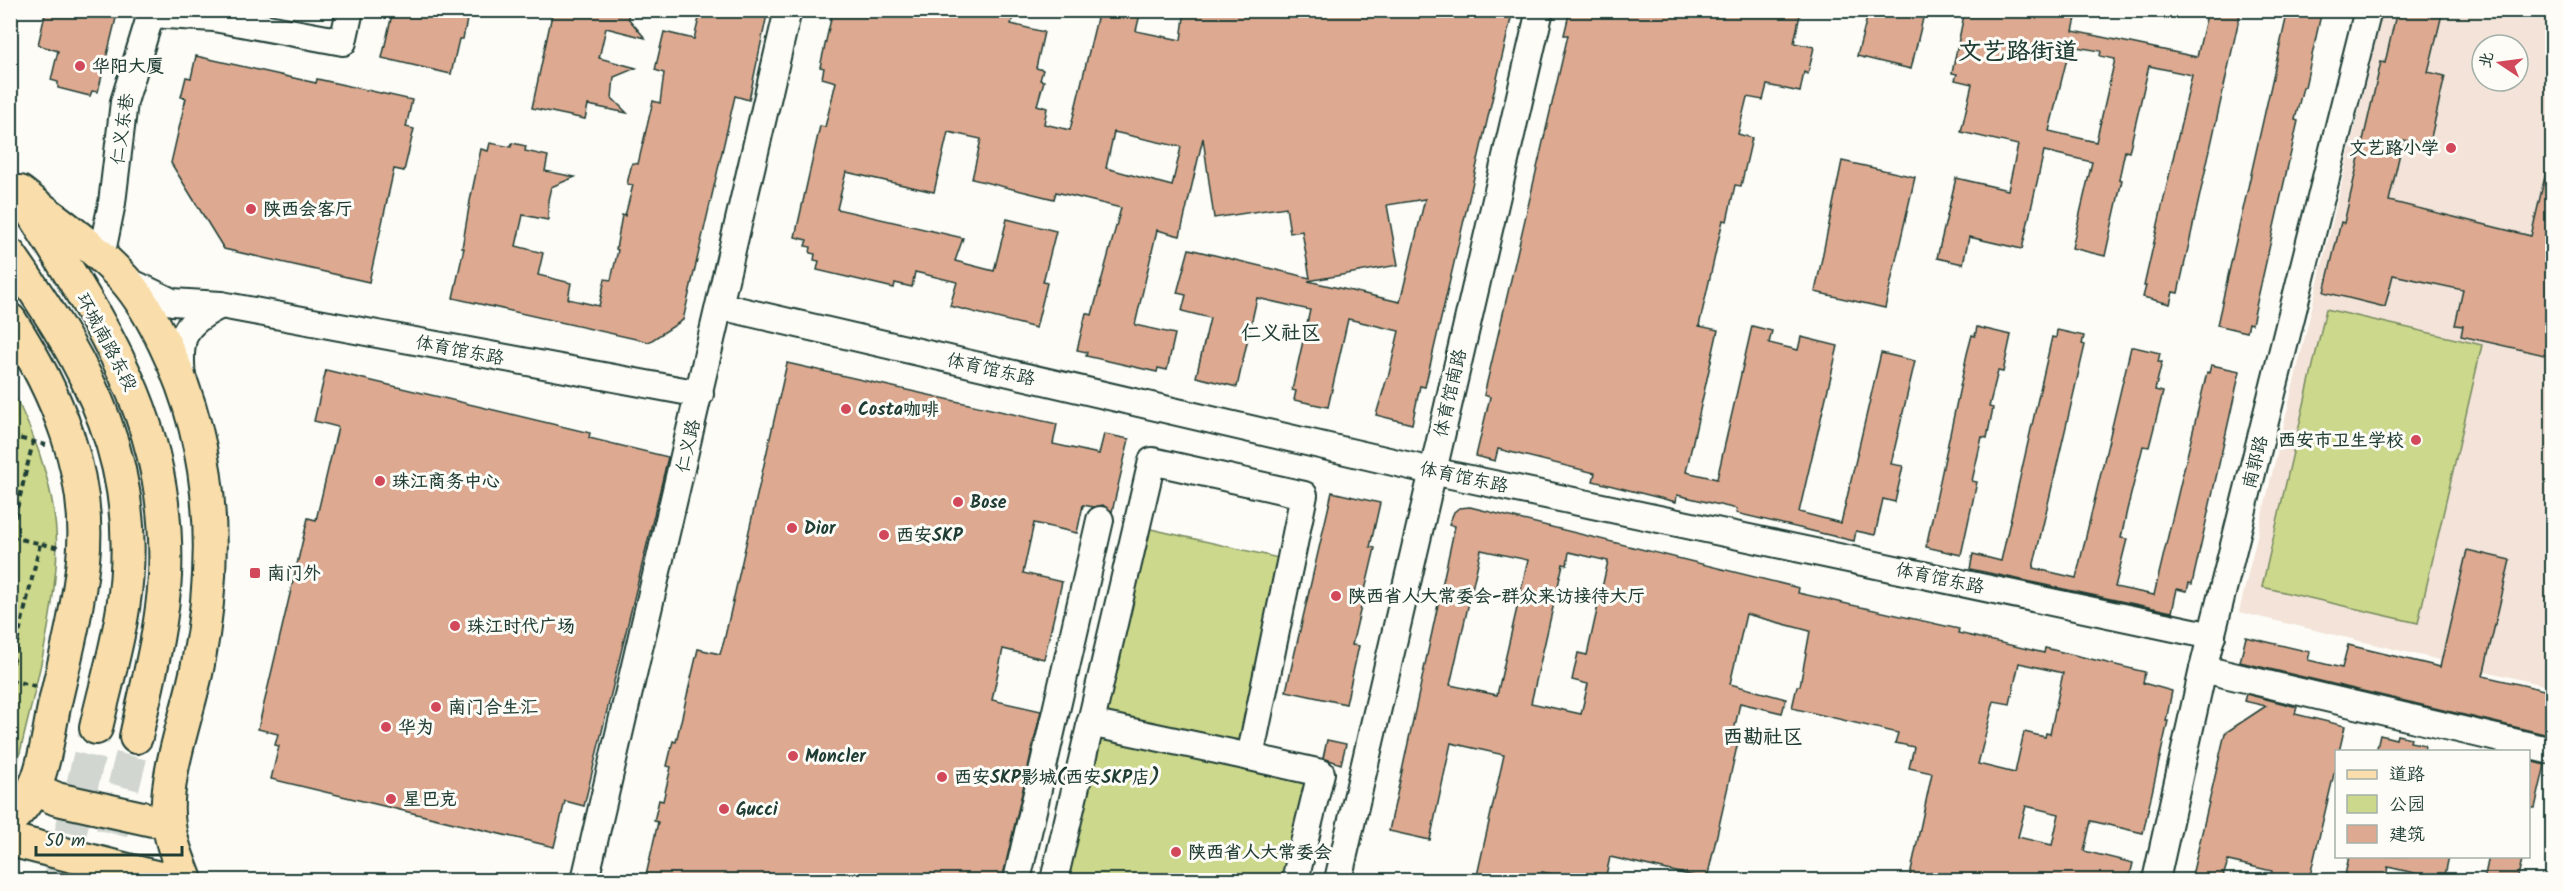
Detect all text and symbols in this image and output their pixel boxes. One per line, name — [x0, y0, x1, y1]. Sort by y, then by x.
district label: 文艺路街道 — [1958, 33, 2078, 72]
north arrow — [2470, 33, 2530, 93]
text: 北 — [2473, 49, 2501, 71]
place label: 华阳大厦 — [92, 53, 164, 82]
marker: 华阳大厦 — [73, 59, 87, 73]
street label: 仁义东巷 — [104, 92, 143, 167]
place label: 文艺路小学 — [2349, 135, 2439, 164]
marker: 文艺路小学 — [2444, 141, 2458, 155]
place label: 陕西会客厅 — [263, 196, 353, 225]
marker: 陕西会客厅 — [244, 202, 258, 216]
street label: 环城南路东段 — [68, 288, 144, 397]
district label: 仁义社区 — [1241, 318, 1321, 350]
street label: 体育馆东路 — [413, 329, 507, 374]
street label: 体育馆东路 — [944, 346, 1038, 395]
street label: 体育馆南路 — [1427, 346, 1476, 440]
place label: Costa咖啡 — [858, 396, 939, 425]
marker: Costa咖啡 — [839, 402, 853, 416]
street label: 仁义路 — [669, 417, 710, 476]
place label: 西安市卫生学校 — [2278, 427, 2404, 456]
street label: 南郭路 — [2236, 433, 2277, 492]
marker: 西安市卫生学校 — [2409, 433, 2423, 447]
street label: 体育馆东路 — [1417, 455, 1511, 502]
place label: 珠江商务中心 — [392, 468, 500, 497]
marker: 珠江商务中心 — [373, 474, 387, 488]
place label: Bose — [970, 489, 1007, 518]
marker: Bose — [951, 495, 965, 509]
place label: Dior — [804, 515, 837, 544]
marker: Dior — [785, 521, 799, 535]
place label: 西安SKP — [896, 522, 964, 551]
marker: 西安SKP — [877, 528, 891, 542]
street label: 体育馆东路 — [1893, 556, 1987, 603]
place label: 南门外 — [267, 560, 321, 589]
marker: 南门外 — [248, 566, 262, 580]
place label: 陕西省人大常委会-群众来访接待大厅 — [1348, 583, 1646, 612]
marker: 陕西省人大常委会-群众来访接待大厅 — [1329, 589, 1343, 603]
place label: 珠江时代广场 — [467, 613, 575, 642]
marker: 珠江时代广场 — [448, 619, 462, 633]
place label: 南门合生汇 — [448, 694, 538, 723]
marker: 南门合生汇 — [429, 700, 443, 714]
place label: 华为 — [398, 714, 434, 743]
marker: 华为 — [379, 720, 393, 734]
district label: 西勘社区 — [1723, 722, 1803, 754]
place label: Moncler — [805, 743, 867, 772]
marker: Moncler — [786, 749, 800, 763]
legend — [2335, 750, 2530, 858]
text: 道路 — [2389, 761, 2425, 790]
place label: 西安SKP影城(西安SKP店) — [954, 764, 1159, 793]
marker: 西安SKP影城(西安SKP店) — [935, 770, 949, 784]
place label: 星巴克 — [403, 786, 457, 815]
text: 公园 — [2389, 791, 2425, 820]
marker: 星巴克 — [384, 792, 398, 806]
place label: Gucci — [736, 796, 778, 825]
marker: Gucci — [717, 802, 731, 816]
scale bar — [36, 819, 182, 857]
text: 建筑 — [2389, 821, 2425, 850]
text: 50 m — [45, 827, 85, 856]
place label: 陕西省人大常委会 — [1188, 839, 1332, 868]
marker: 陕西省人大常委会 — [1169, 845, 1183, 859]

